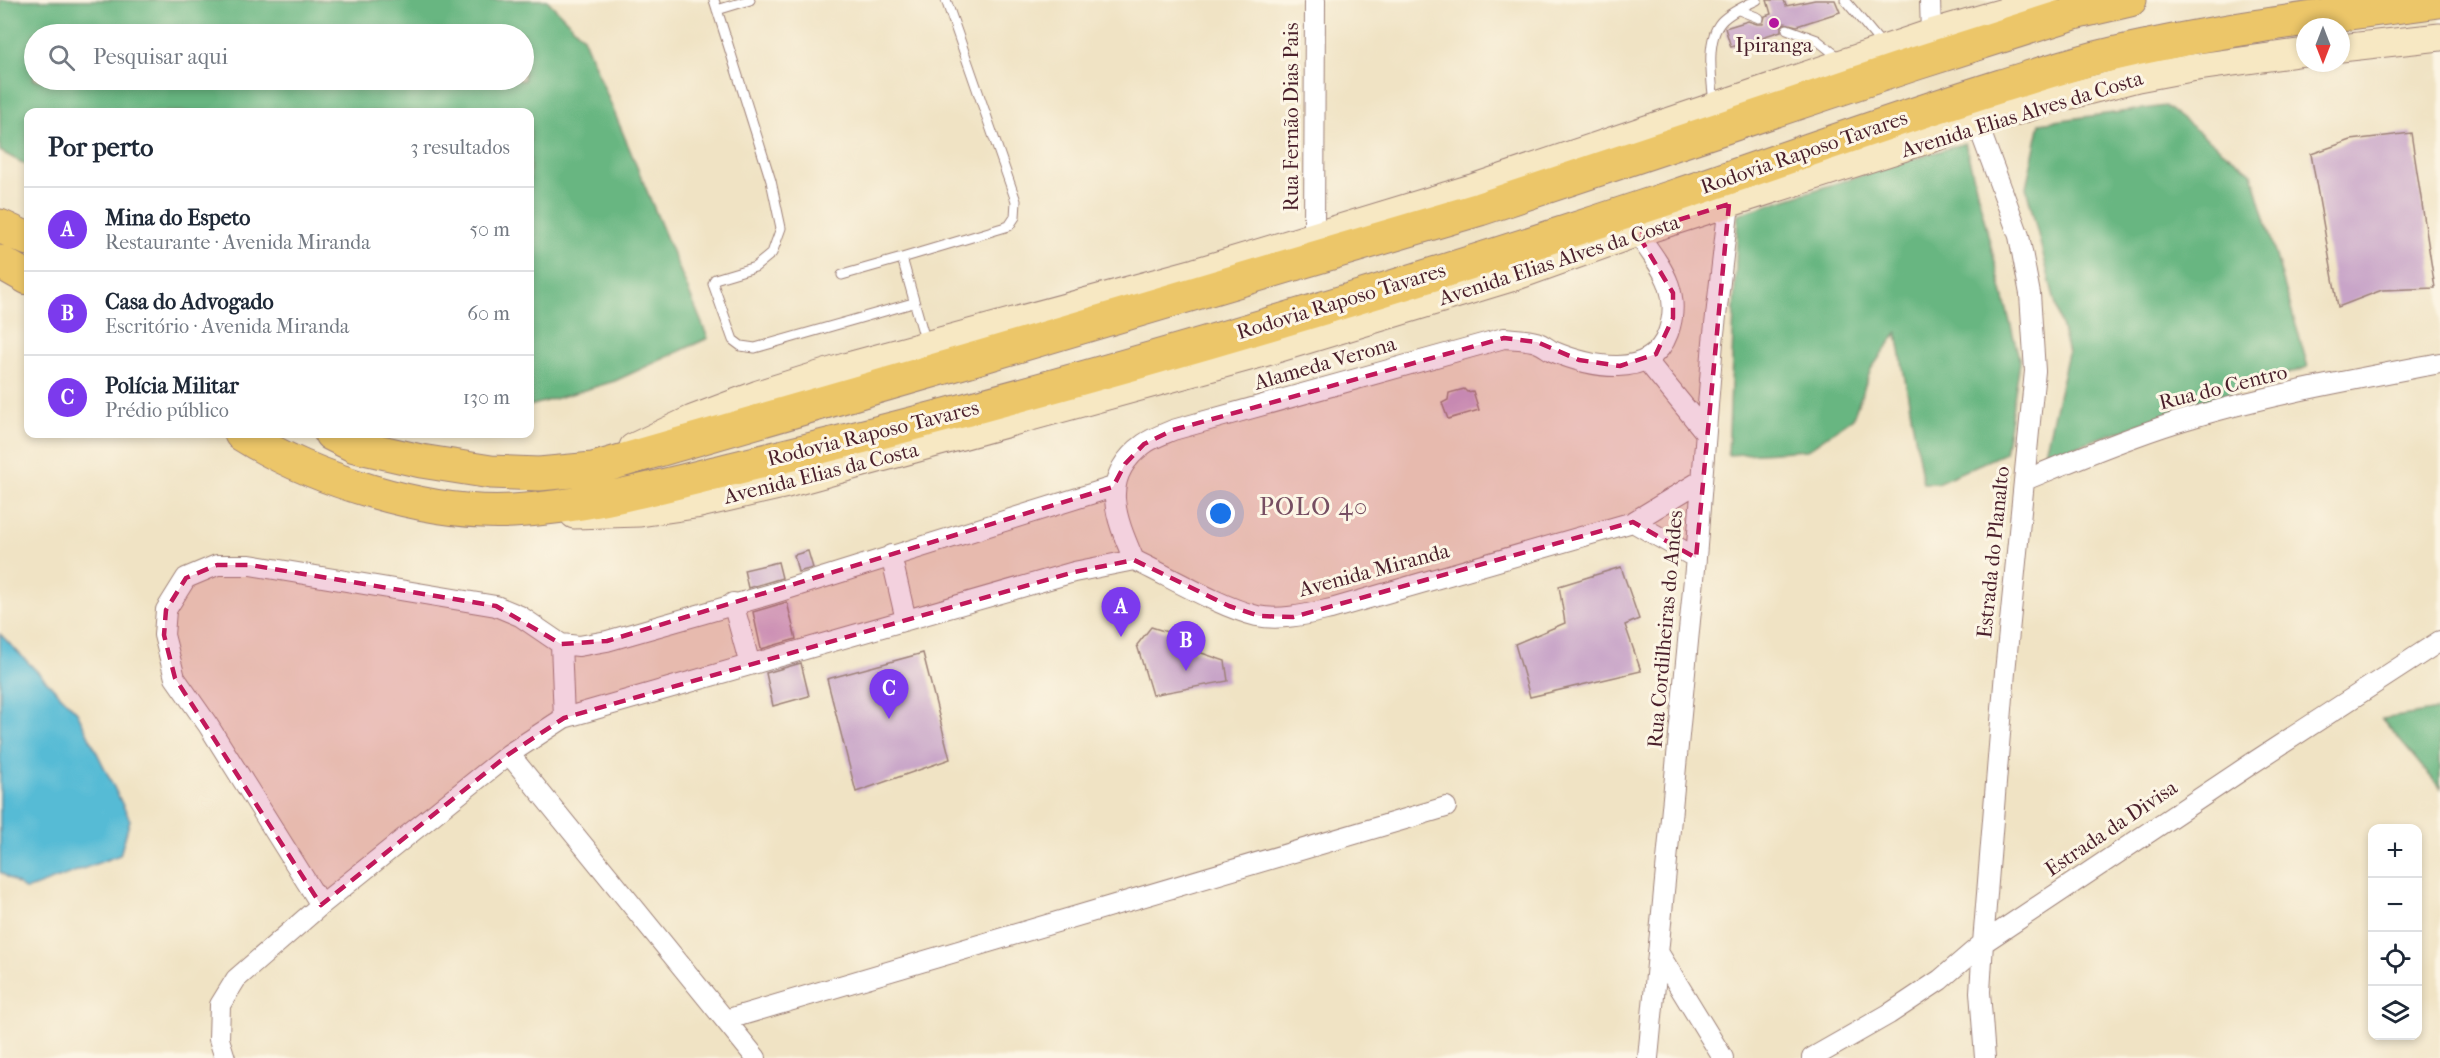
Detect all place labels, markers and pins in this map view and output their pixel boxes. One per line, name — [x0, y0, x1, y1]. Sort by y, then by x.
marker: Ipiranga — [1767, 16, 1781, 30]
place label: Ipiranga — [1735, 33, 1813, 57]
pin: A — [1102, 588, 1140, 637]
pin: B — [1166, 622, 1206, 671]
pin: C — [870, 670, 908, 719]

